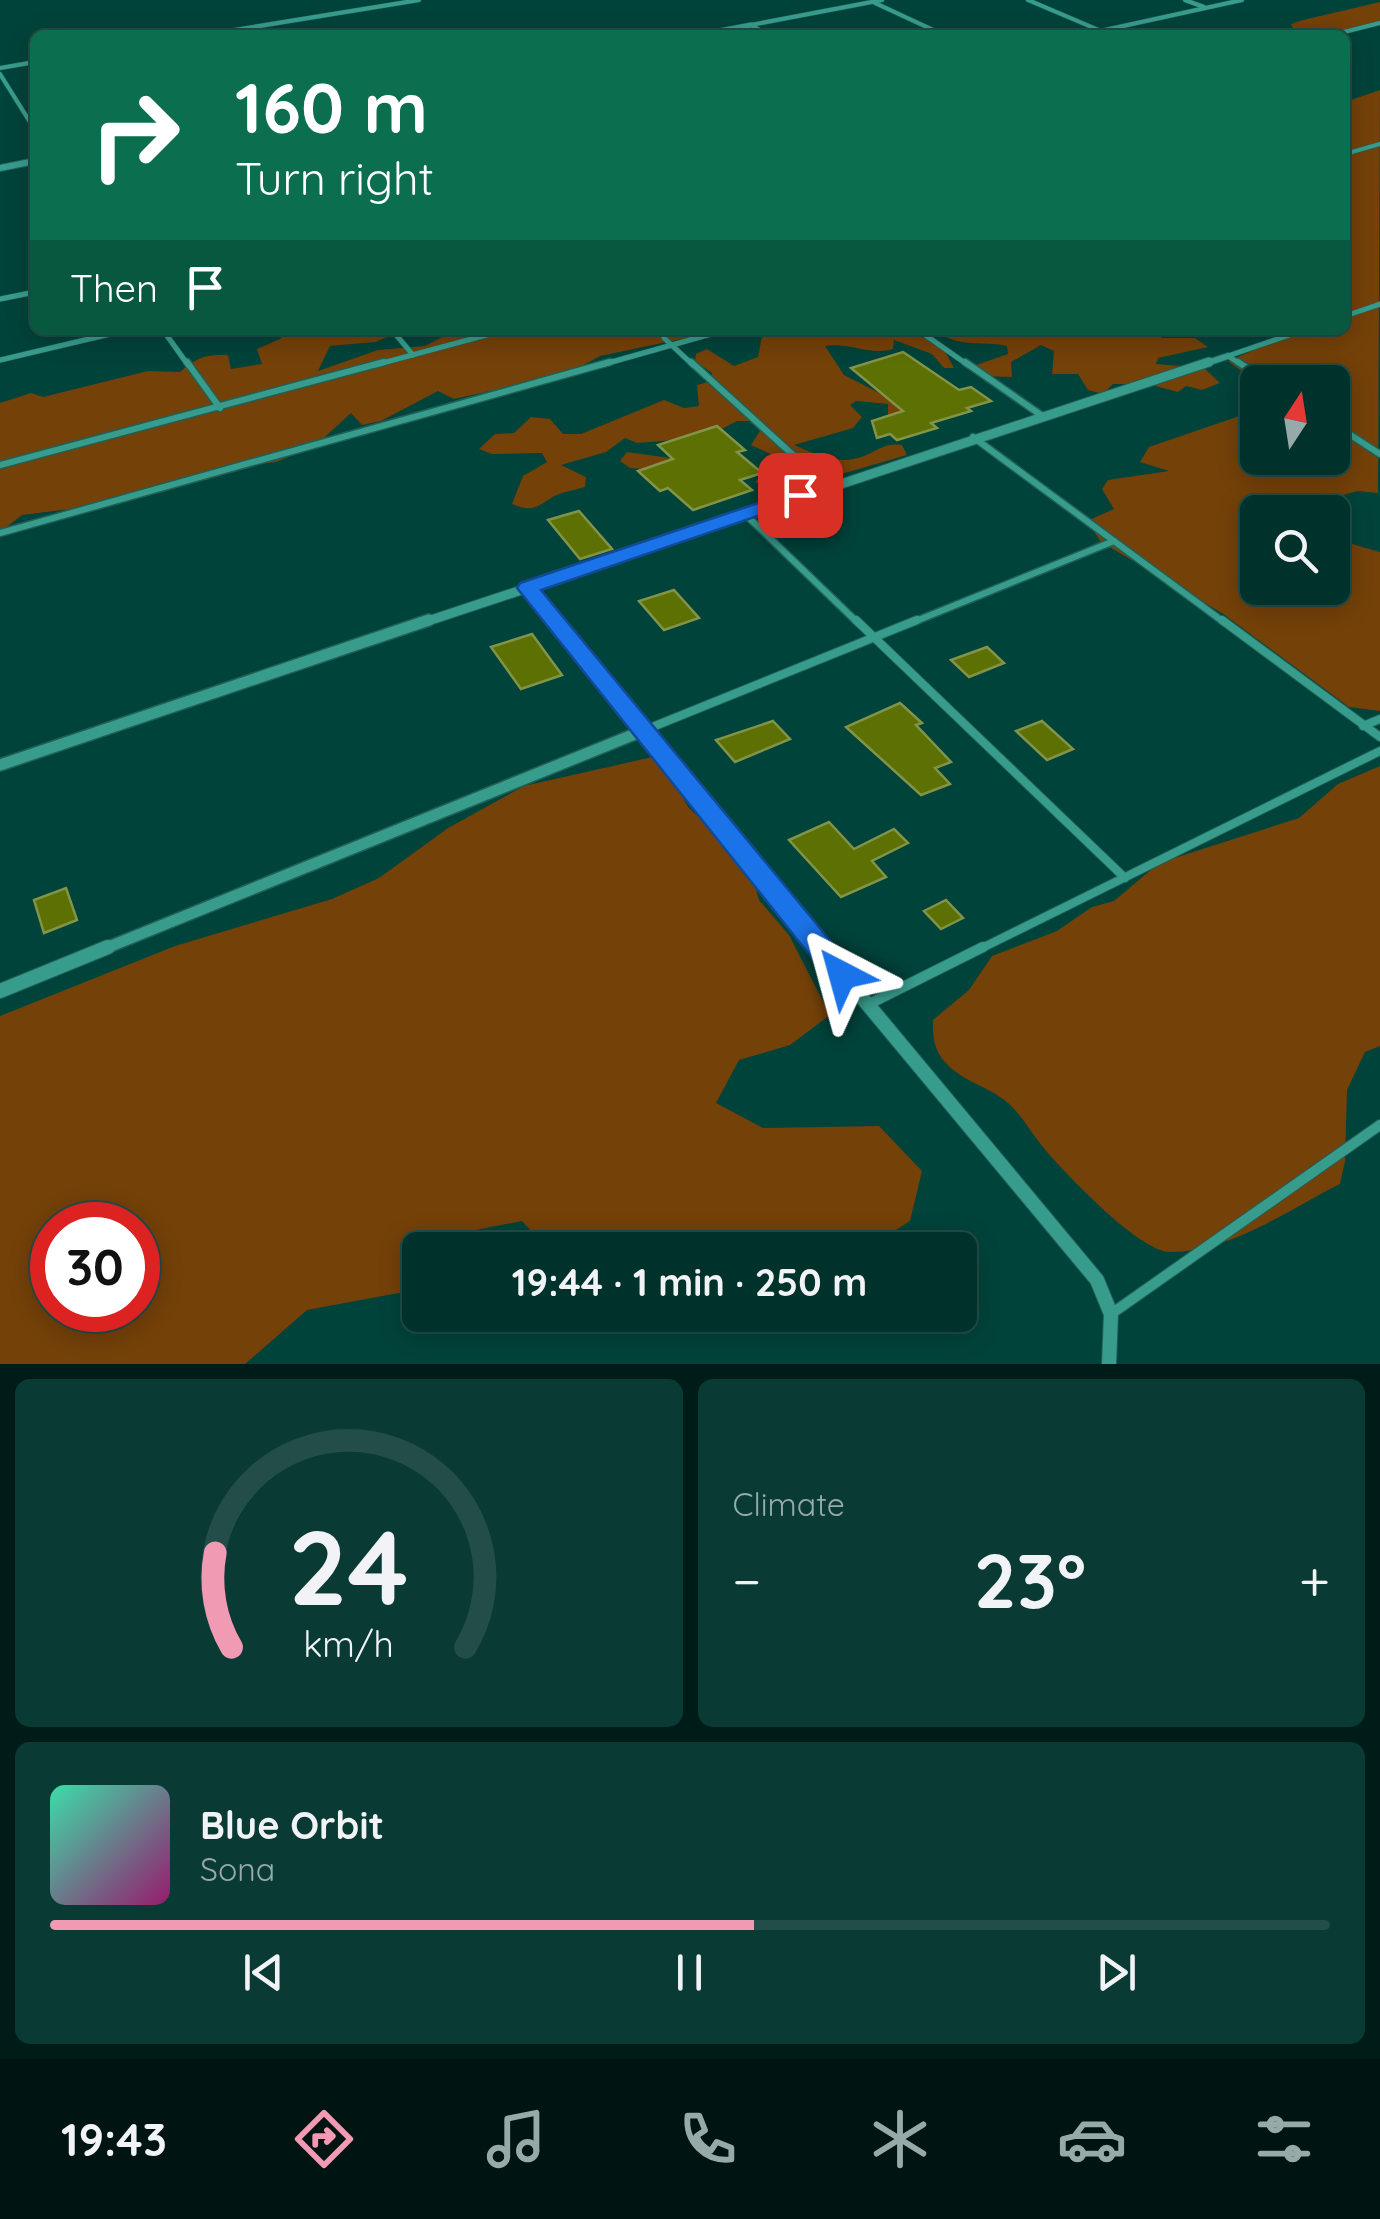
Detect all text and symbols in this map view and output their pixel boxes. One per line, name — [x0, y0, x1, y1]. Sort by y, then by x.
text: 160 m — [235, 63, 428, 151]
icon: right — [70, 70, 200, 200]
text: Turn right — [235, 150, 434, 206]
icon: arrive — [178, 260, 233, 315]
text: Then — [70, 264, 158, 312]
north arrow — [1240, 365, 1350, 475]
map controls — [1240, 365, 1350, 605]
pin — [758, 453, 843, 538]
icon: arrive — [773, 468, 828, 523]
button: search — [1240, 495, 1350, 605]
position arrow — [790, 923, 894, 1027]
speed limit sign: 30 — [30, 1202, 160, 1332]
text: 19:44 · 1 min · 250 m — [512, 1258, 867, 1306]
text: Climate — [733, 1484, 845, 1524]
text: 24 — [289, 1501, 409, 1631]
text: 23° — [974, 1533, 1086, 1627]
text: − — [733, 1546, 761, 1615]
text: + — [1299, 1546, 1330, 1615]
text: km/h — [303, 1621, 394, 1666]
text: Blue Orbit — [200, 1801, 384, 1849]
text: Sona — [200, 1849, 275, 1889]
icon: previous — [236, 1945, 291, 2000]
icon: pause — [662, 1945, 717, 2000]
icon: next — [1089, 1945, 1144, 2000]
icon: directions — [289, 2104, 359, 2174]
icon: music — [481, 2104, 551, 2174]
icon: phone — [673, 2104, 743, 2174]
icon: climate — [865, 2104, 935, 2174]
icon: car — [1057, 2104, 1127, 2174]
icon: filters — [1249, 2104, 1319, 2174]
text: 19:43 — [61, 2111, 167, 2167]

